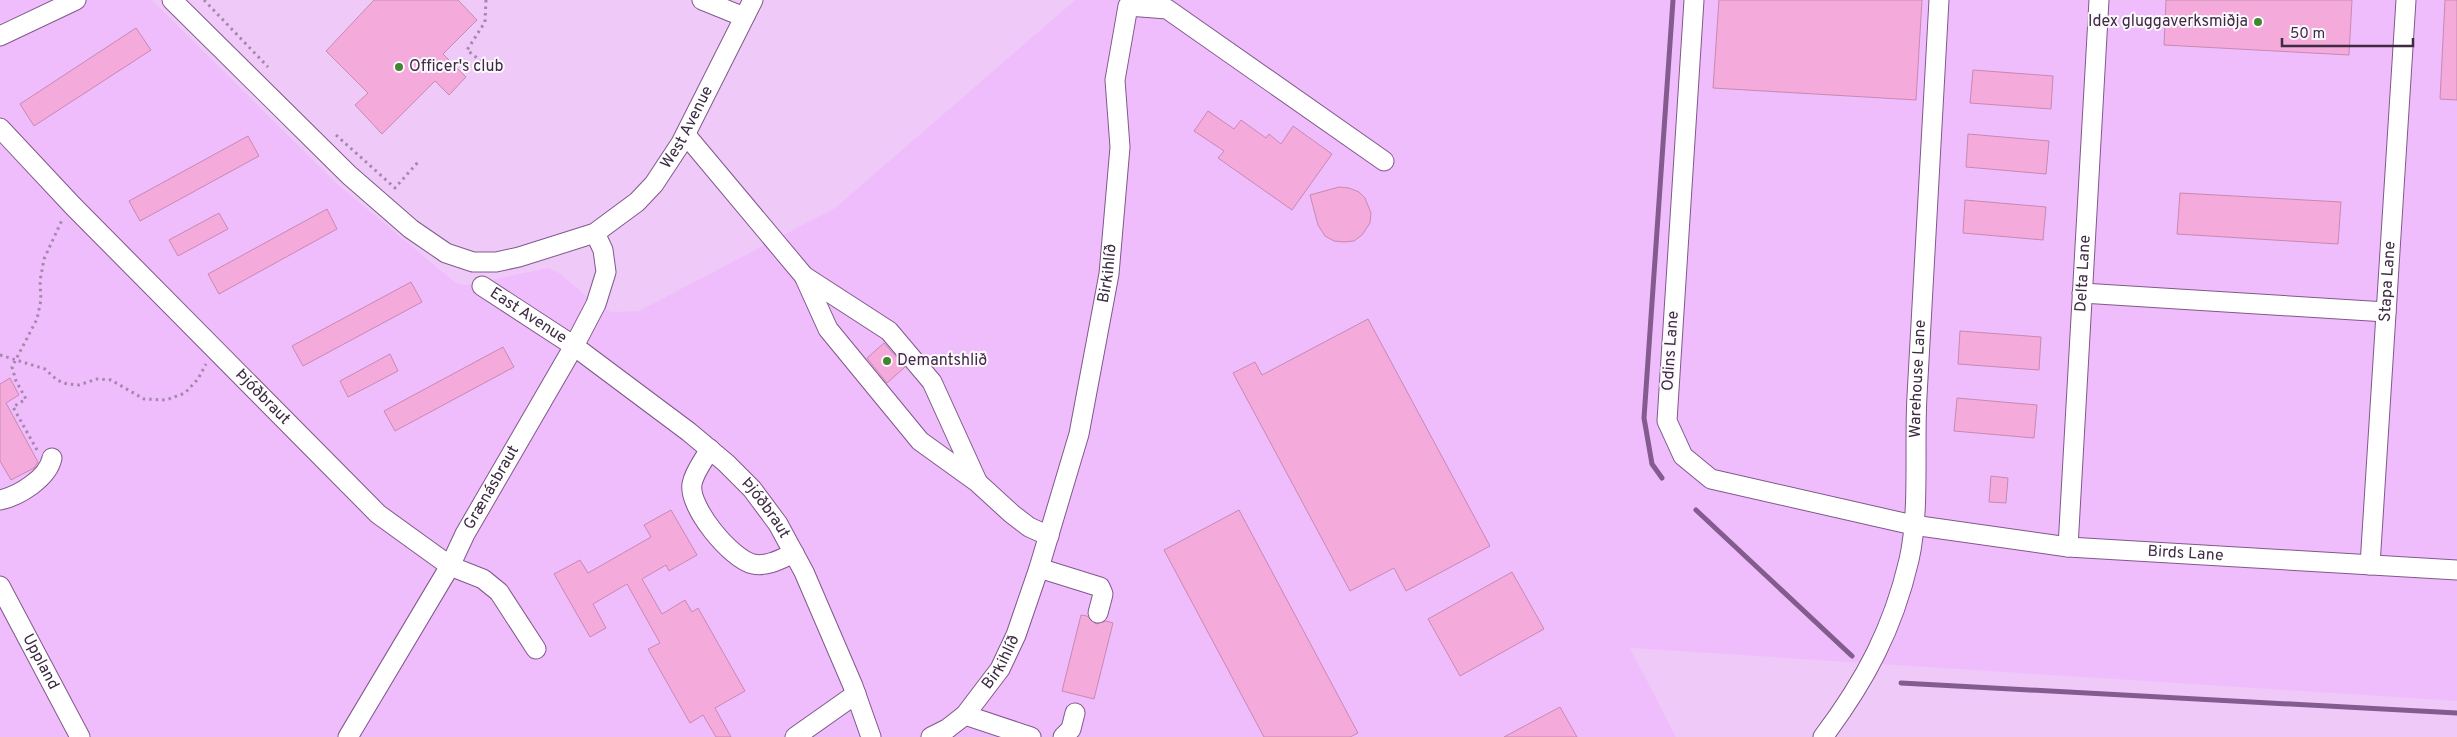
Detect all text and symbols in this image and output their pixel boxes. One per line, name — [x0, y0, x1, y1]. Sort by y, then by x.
place label: Idex gluggaverksmiðja — [2088, 12, 2248, 32]
scale bar — [2282, 15, 2413, 47]
marker: Idex gluggaverksmiðja — [2252, 16, 2264, 28]
text: 50 m — [2290, 25, 2325, 44]
place label: Officer's club — [409, 57, 504, 77]
marker: Officer's club — [393, 61, 405, 73]
street label: West Avenue — [657, 83, 718, 173]
street label: Delta Lane — [2071, 234, 2096, 312]
street label: Stapa Lane — [2376, 241, 2401, 323]
street label: Birkihlíð — [1094, 243, 1122, 305]
street label: East Avenue — [486, 284, 570, 348]
street label: Odins Lane — [1658, 310, 1684, 392]
street label: Warehouse Lane — [1906, 319, 1931, 438]
place label: Demantshlið — [897, 351, 987, 371]
marker: Demantshlið — [881, 355, 893, 367]
street label: Þjóðbraut — [231, 365, 294, 429]
street label: Grænásbraut — [460, 442, 524, 533]
street label: Þjóðbraut — [737, 474, 794, 542]
street label: Birds Lane — [2147, 542, 2224, 566]
street label: Uppland — [17, 631, 63, 693]
street label: Birkihlíð — [978, 632, 1025, 694]

